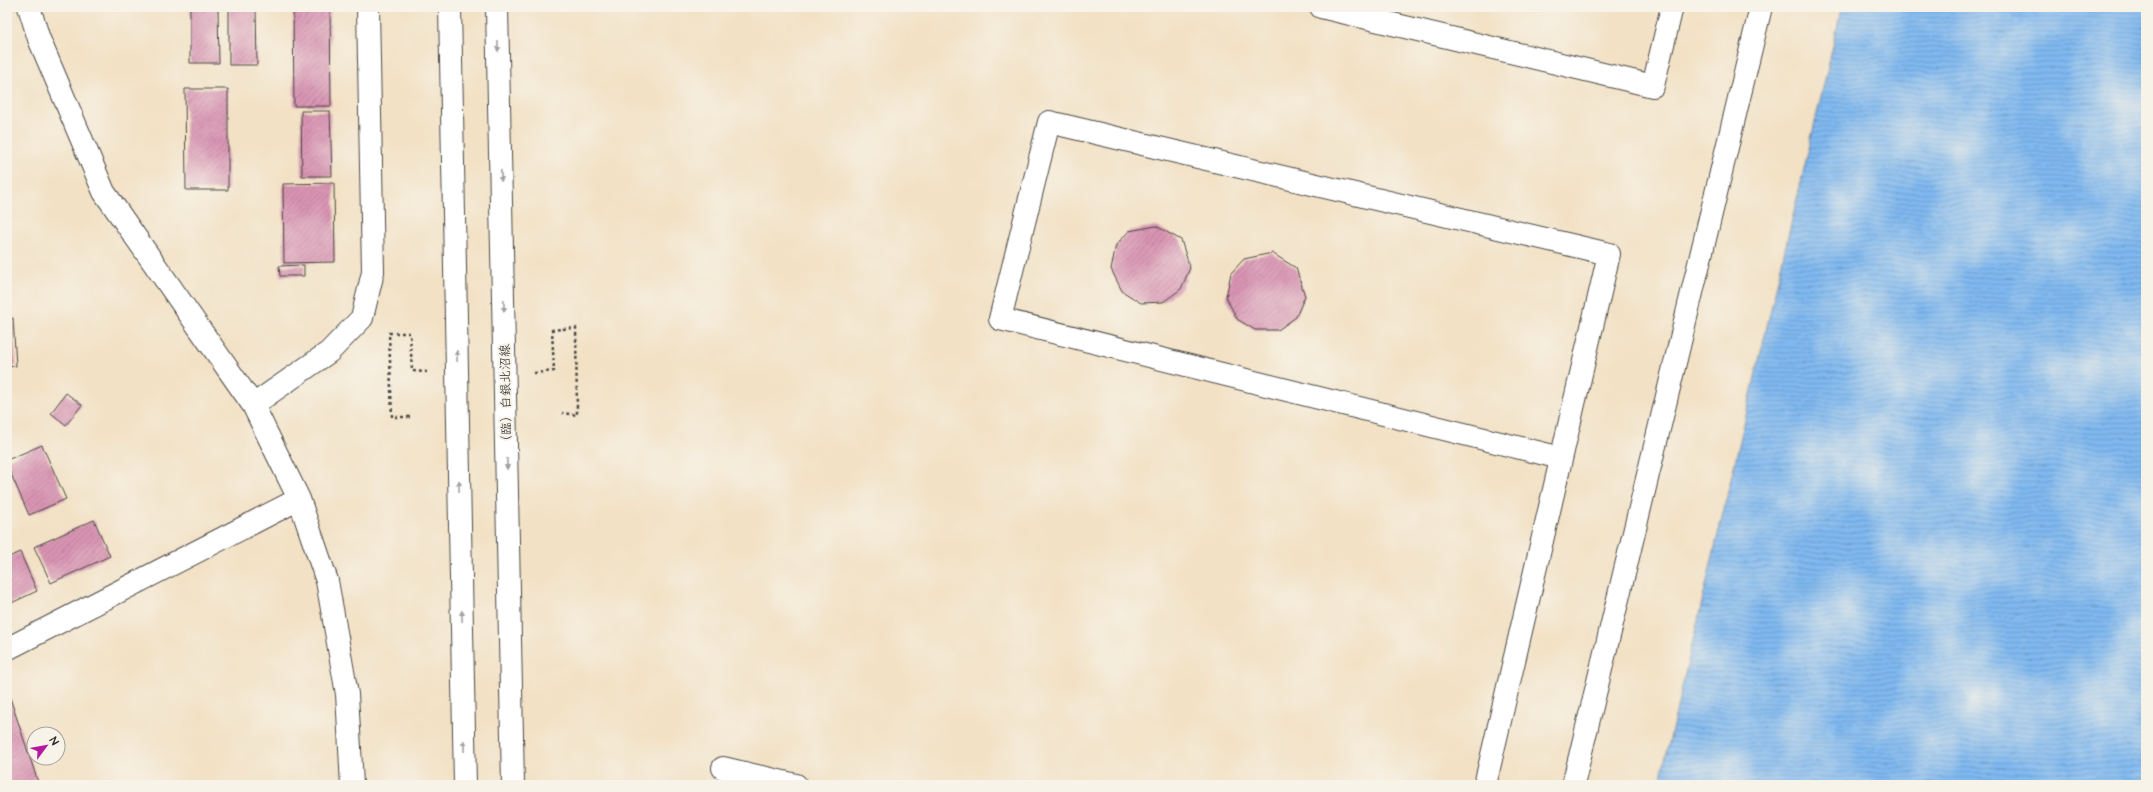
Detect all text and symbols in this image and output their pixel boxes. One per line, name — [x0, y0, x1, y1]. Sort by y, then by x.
one-way arrow — [495, 40, 501, 53]
one-way arrow — [498, 170, 504, 183]
one-way arrow — [500, 300, 507, 312]
street label: （臨）白銀北沼線 — [496, 343, 516, 448]
one-way arrow — [453, 350, 460, 362]
one-way arrow — [504, 458, 510, 471]
one-way arrow — [456, 479, 462, 492]
one-way arrow — [459, 609, 465, 622]
north arrow — [26, 726, 66, 766]
text: N — [46, 734, 62, 748]
one-way arrow — [461, 739, 467, 752]

